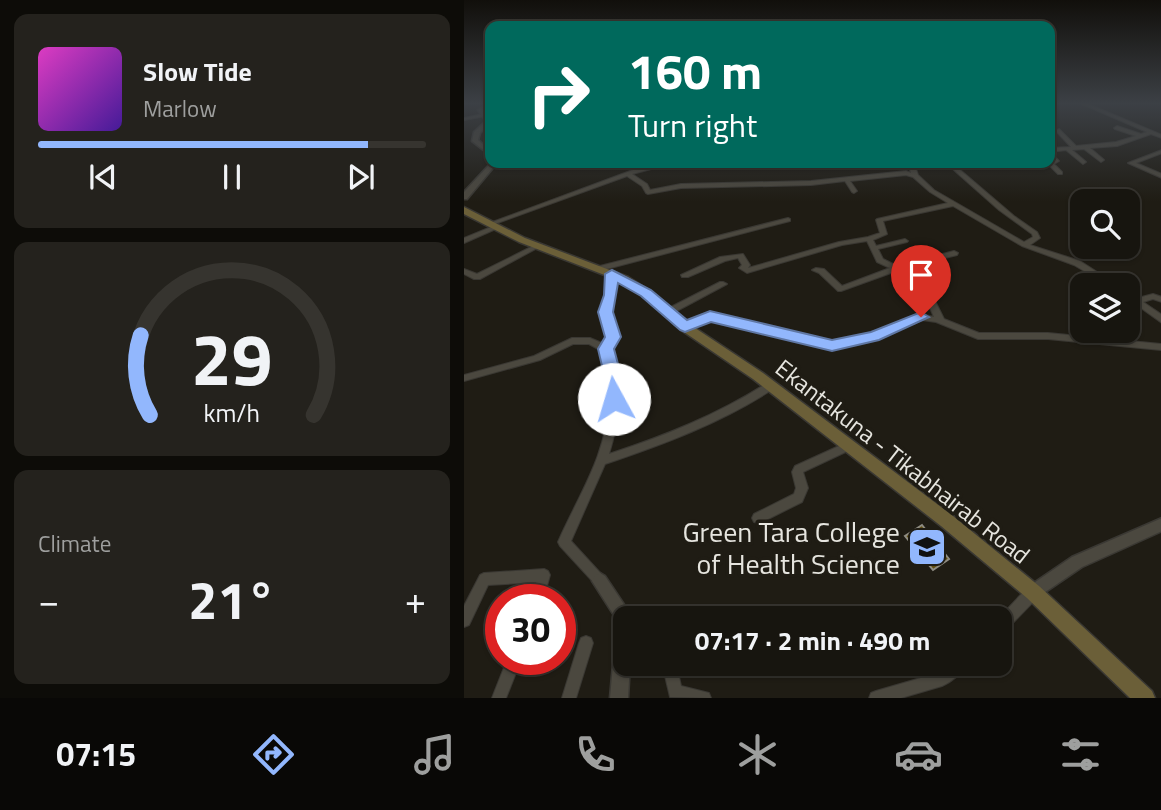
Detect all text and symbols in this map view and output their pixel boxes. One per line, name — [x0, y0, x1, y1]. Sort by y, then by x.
text: 160 m — [628, 33, 762, 108]
icon: right — [513, 49, 604, 140]
text: Slow Tide — [143, 52, 252, 91]
text: Marlow — [143, 91, 217, 126]
text: Turn right — [628, 101, 757, 149]
icon: previous — [84, 158, 122, 196]
icon: pause — [213, 158, 251, 196]
icon: next — [342, 158, 380, 196]
map controls — [1070, 189, 1140, 343]
button: search — [1070, 189, 1140, 259]
pin — [891, 245, 951, 317]
icon: arrive — [902, 256, 940, 294]
button: layers — [1070, 273, 1140, 343]
text: 29 — [191, 303, 273, 413]
street label: Ekantakuna - Tikabhairab Road — [768, 350, 1038, 572]
position arrow — [577, 362, 651, 436]
text: km/h — [204, 394, 260, 432]
place label: Green Tara College of Health Science — [682, 510, 900, 585]
text: Climate — [38, 526, 111, 561]
school or university icon: Green Tara College of Health Science — [906, 526, 948, 568]
text: 21° — [188, 560, 276, 639]
text: − — [38, 571, 59, 629]
text: + — [405, 571, 426, 629]
speed limit sign: 30 — [485, 584, 576, 675]
text: 07:17 · 2 min · 490 m — [695, 621, 930, 660]
text: 07:15 — [56, 730, 136, 778]
icon: directions — [249, 730, 298, 779]
icon: music — [410, 730, 459, 779]
icon: phone — [571, 730, 620, 779]
icon: climate — [733, 730, 782, 779]
icon: car — [894, 730, 943, 779]
icon: filters — [1056, 730, 1105, 779]

